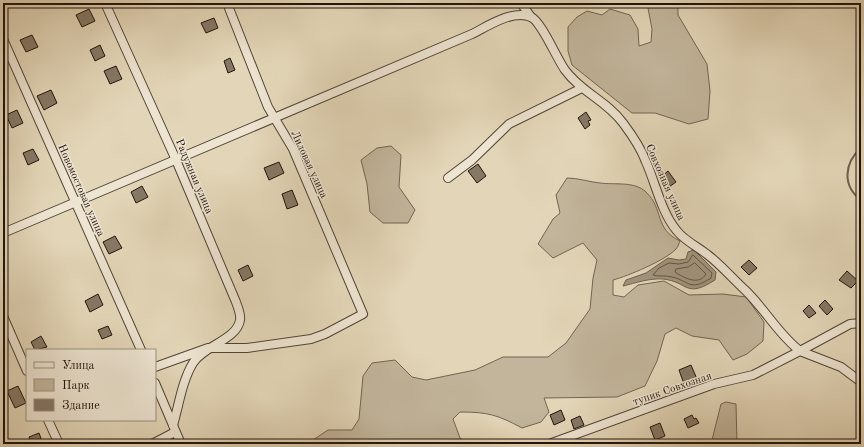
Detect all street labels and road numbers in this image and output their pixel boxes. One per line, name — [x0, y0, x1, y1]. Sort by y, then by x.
street label: Лиловая улица — [288, 129, 329, 201]
street label: Радужная улица — [173, 138, 215, 216]
street label: Новомостовая улица — [55, 143, 106, 239]
street label: Совхозная улица — [643, 143, 687, 223]
street label: тупик Совхозная — [632, 371, 714, 408]

